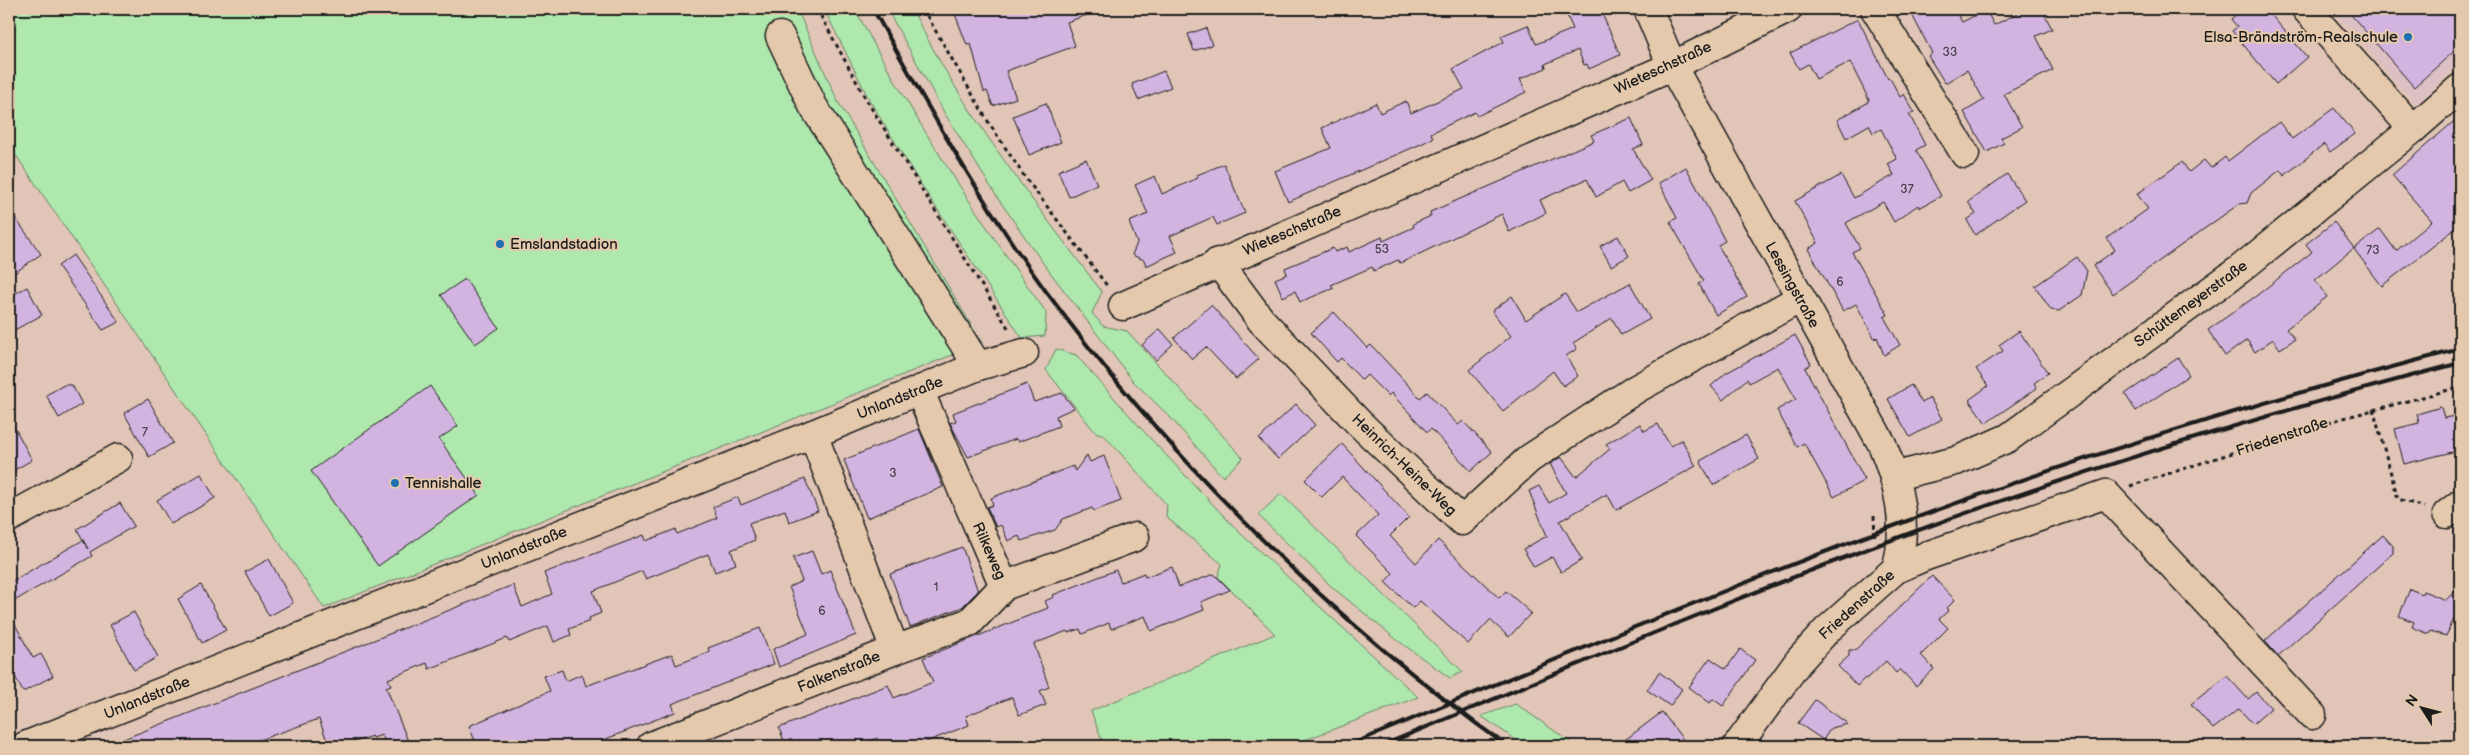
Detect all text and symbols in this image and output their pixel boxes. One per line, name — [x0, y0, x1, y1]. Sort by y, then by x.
place label: Elsa-Brändström-Realschule — [2203, 28, 2398, 47]
marker: Elsa-Brändström-Realschule — [2402, 31, 2414, 43]
street label: Wieteschstraße — [1611, 37, 1715, 99]
house number: 33 — [1943, 45, 1957, 60]
house number: 37 — [1900, 182, 1914, 197]
street label: Wieteschstraße — [1240, 202, 1344, 260]
place label: Emslandstadion — [510, 235, 618, 254]
marker: Emslandstadion — [494, 238, 506, 250]
street label: Lessingstraße — [1761, 239, 1823, 331]
house number: 53 — [1375, 242, 1389, 257]
house number: 73 — [2366, 243, 2380, 258]
street label: Schüttemeyerstraße — [2131, 256, 2252, 352]
house number: 6 — [1836, 275, 1844, 290]
street label: Unlandstraße — [854, 372, 946, 424]
street label: Heinrich-Heine-Weg — [1348, 410, 1460, 520]
street label: Friedenstraße — [2234, 413, 2330, 461]
house number: 7 — [142, 425, 148, 440]
house number: 3 — [889, 466, 897, 481]
place label: Tennishalle — [405, 474, 482, 493]
marker: Tennishalle — [389, 477, 401, 489]
street label: Rilkeweg — [968, 519, 1010, 583]
street label: Unlandstraße — [478, 522, 570, 574]
street label: Friedenstraße — [1815, 566, 1899, 644]
house number: 1 — [934, 580, 938, 595]
house number: 6 — [818, 604, 826, 619]
street label: Falkenstraße — [795, 647, 883, 697]
street label: Unlandstraße — [101, 672, 193, 724]
north arrow — [2396, 682, 2446, 732]
text: N — [2402, 691, 2422, 710]

